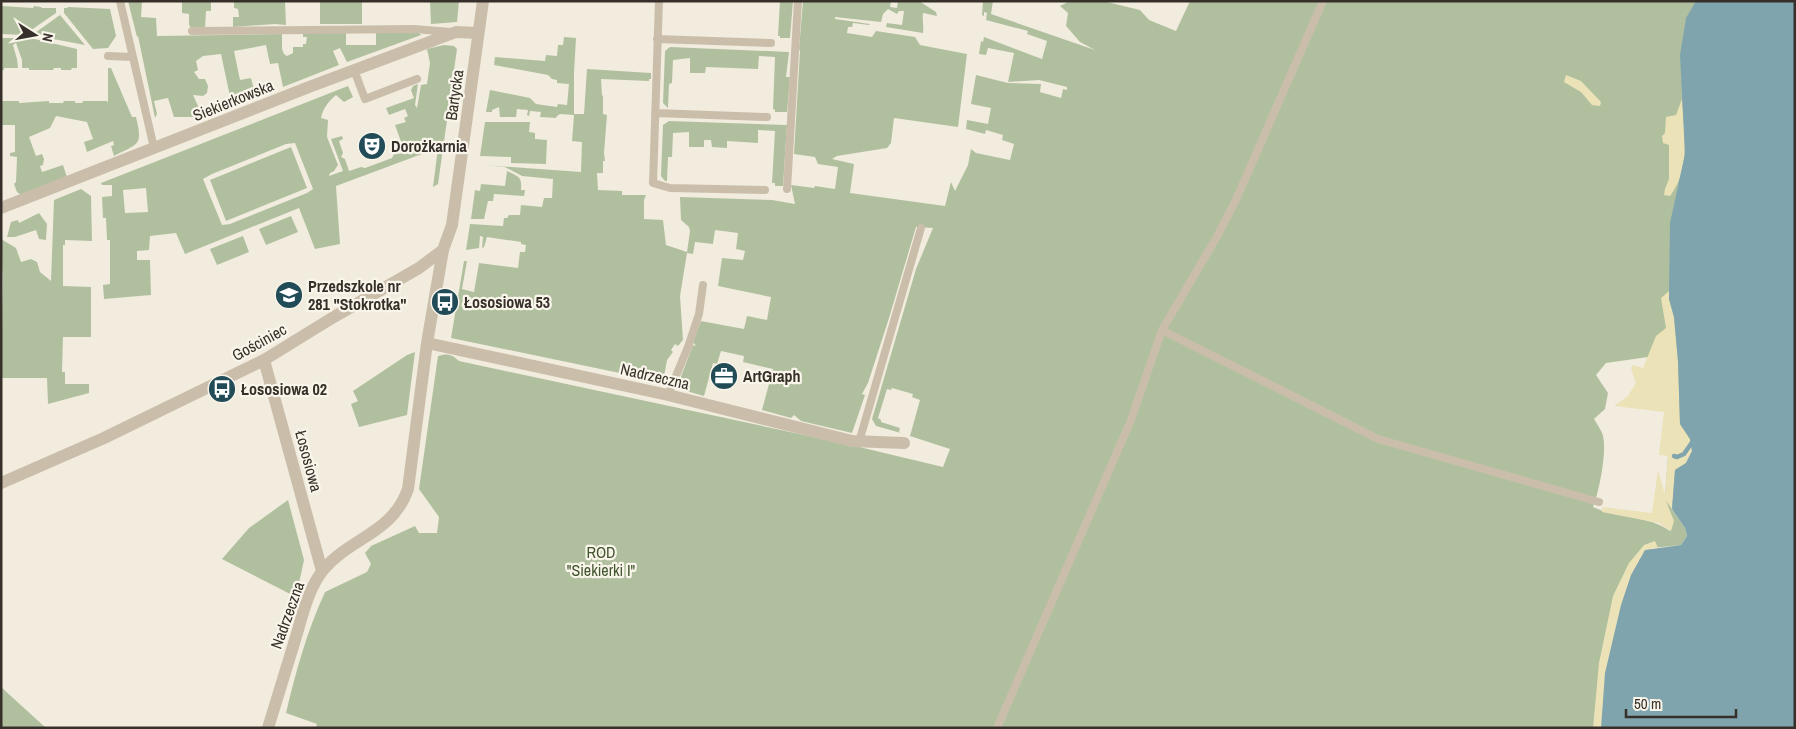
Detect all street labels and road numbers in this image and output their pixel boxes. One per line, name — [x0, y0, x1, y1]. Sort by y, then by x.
street label: Bartycka — [440, 68, 469, 122]
street label: Siekierkowska — [189, 74, 277, 126]
street label: Gościniec — [228, 318, 291, 366]
street label: Nadrzeczna — [618, 357, 692, 395]
street label: Łososiowa — [290, 428, 328, 495]
street label: Nadrzeczna — [265, 578, 310, 652]

